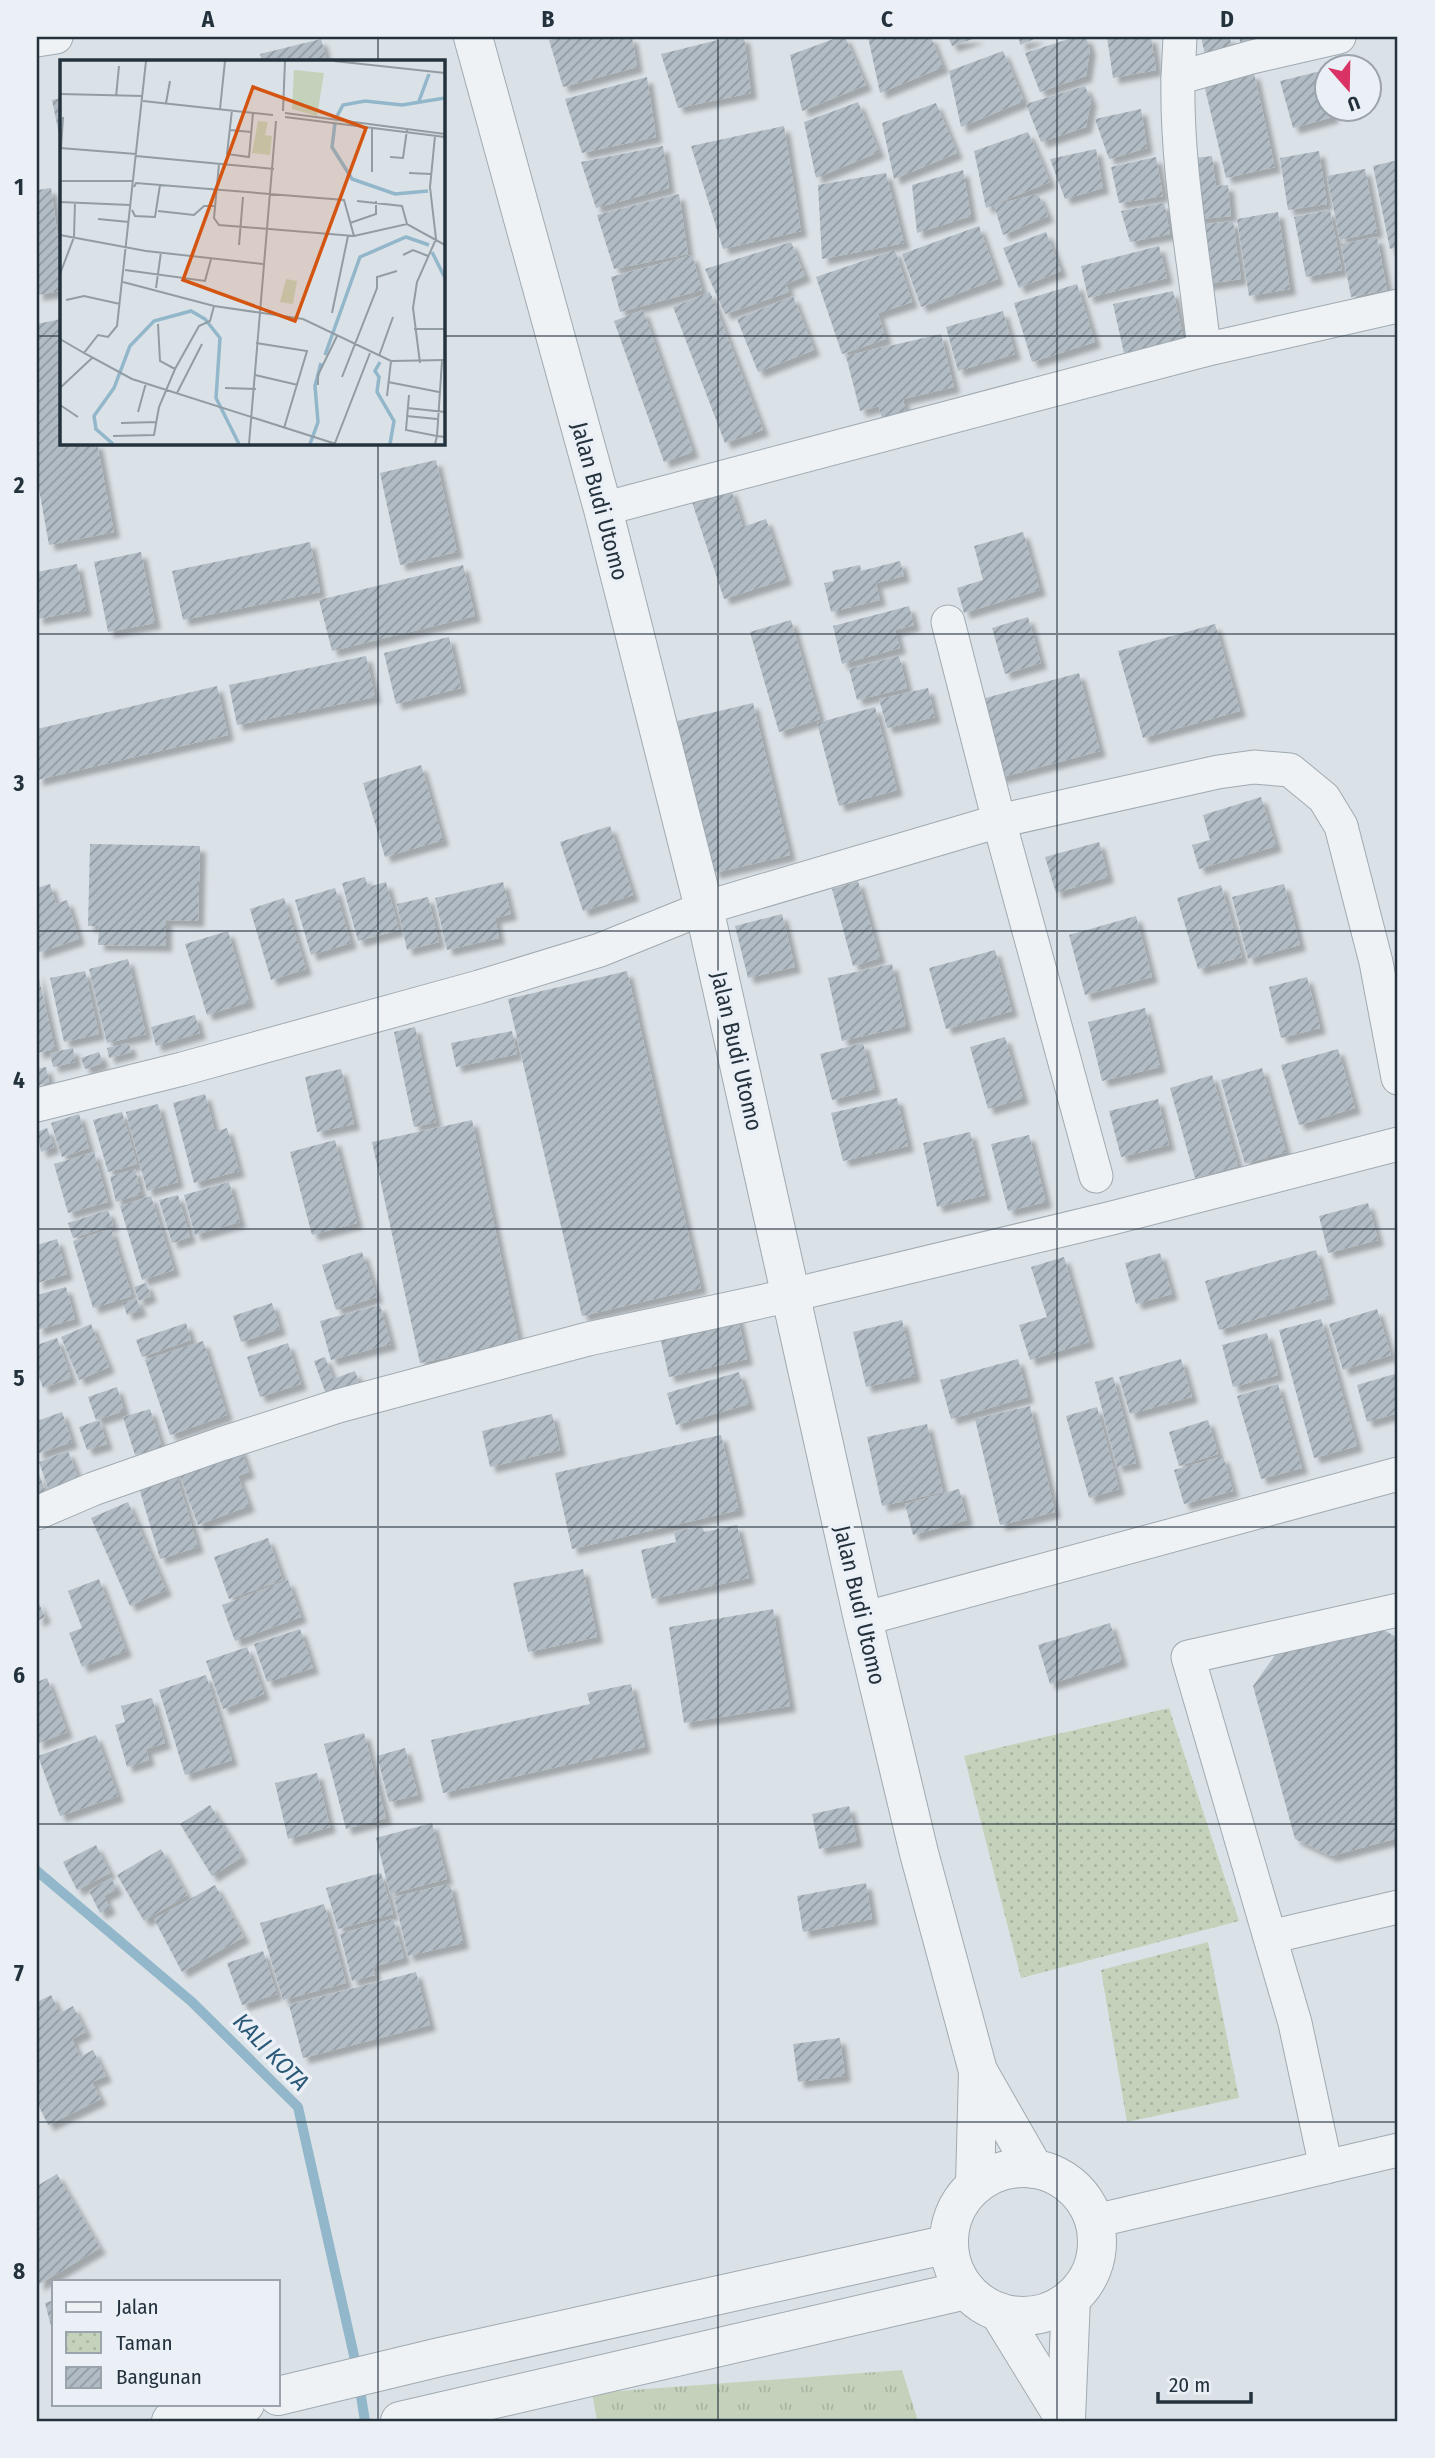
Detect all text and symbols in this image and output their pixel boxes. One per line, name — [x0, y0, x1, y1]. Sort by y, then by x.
text: A — [201, 5, 215, 33]
text: B — [542, 5, 555, 33]
text: C — [881, 5, 893, 33]
text: D — [1220, 5, 1234, 33]
north arrow — [1312, 52, 1382, 122]
inset map — [60, 60, 444, 444]
text: U — [1344, 91, 1363, 116]
text: 1 — [14, 173, 24, 201]
street label: Jalan Budi Utomo — [565, 419, 635, 583]
text: 2 — [13, 471, 25, 499]
text: 3 — [13, 769, 25, 797]
street label: Jalan Budi Utomo — [705, 969, 769, 1133]
text: 4 — [13, 1066, 25, 1094]
text: 5 — [13, 1364, 25, 1392]
street label: Jalan Budi Utomo — [828, 1523, 892, 1687]
text: 6 — [13, 1661, 25, 1689]
text: 7 — [14, 1959, 24, 1987]
water label: KALI KOTA — [227, 2008, 315, 2096]
text: 8 — [13, 2257, 25, 2285]
legend — [52, 2280, 280, 2406]
text: Jalan — [116, 2294, 159, 2320]
text: Taman — [116, 2330, 172, 2356]
scale bar — [1158, 2360, 1251, 2404]
text: Bangunan — [116, 2364, 202, 2390]
text: 20 m — [1169, 2372, 1210, 2398]

